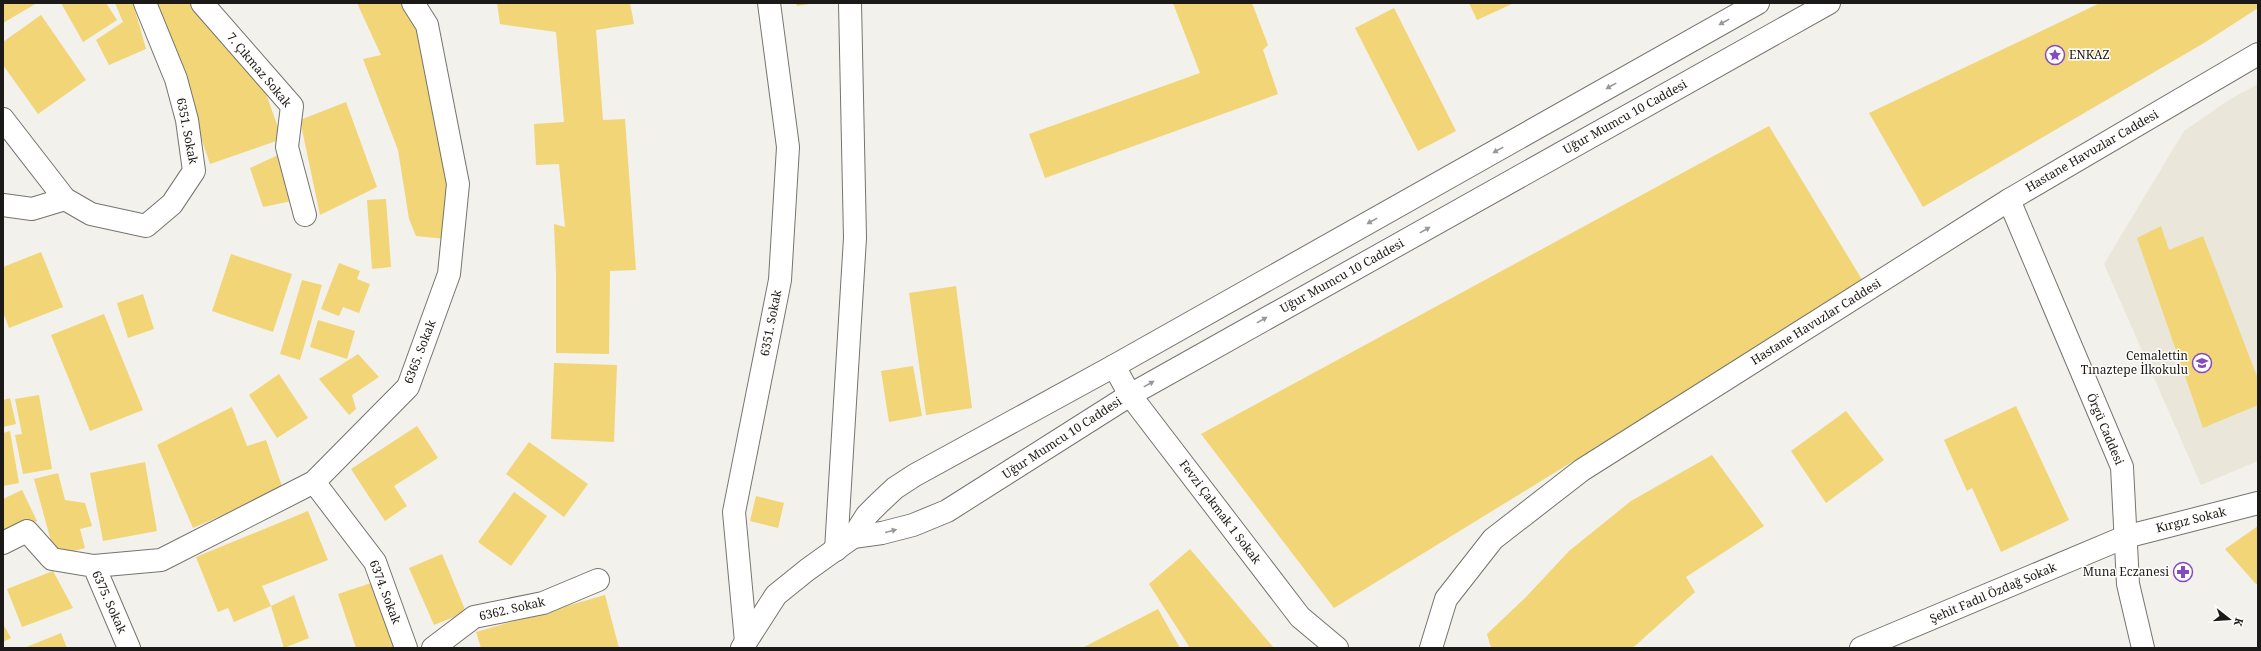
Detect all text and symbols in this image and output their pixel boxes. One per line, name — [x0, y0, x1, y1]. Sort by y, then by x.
one-way arrow — [1718, 19, 1730, 26]
street label: 7. Çıkmaz Sokak — [223, 29, 296, 111]
place icon: ENKAZ — [2044, 44, 2066, 66]
place label: ENKAZ — [2069, 46, 2110, 63]
street label: Uğur Mumcu 10 Caddesi — [1560, 75, 1690, 158]
one-way arrow — [1605, 83, 1617, 89]
street label: 6351. Sokak — [173, 96, 202, 166]
street label: Hastane Havuzlar Caddesi — [2022, 105, 2161, 196]
one-way arrow — [1492, 146, 1503, 153]
one-way arrow — [1366, 217, 1378, 224]
one-way arrow — [1419, 226, 1431, 233]
street label: Uğur Mumcu 10 Caddesi — [1277, 234, 1407, 317]
street label: Hastane Havuzlar Caddesi — [1747, 274, 1884, 369]
street label: 6351. Sokak — [756, 287, 785, 358]
street label: 6365. Sokak — [400, 316, 440, 386]
one-way arrow — [1256, 317, 1268, 324]
place label: Cemalettin Tınaztepe İlkokulu — [2081, 347, 2188, 378]
school or university icon: Cemalettin Tınaztepe İlkokulu — [2191, 352, 2213, 374]
one-way arrow — [1143, 380, 1155, 387]
street label: Örgü Caddesi — [2083, 390, 2128, 467]
street label: Uğur Mumcu 10 Caddesi — [999, 392, 1125, 483]
street label: Fevzi Çakmak 1 Sokak — [1176, 456, 1266, 568]
street label: Kırgız Sokak — [2154, 502, 2229, 536]
one-way arrow — [886, 528, 898, 534]
street label: 6374. Sokak — [365, 557, 406, 627]
street label: Şehit Fadıl Özdağ Sokak — [1927, 558, 2060, 627]
pharmacy icon: Muna Eczanesi — [2172, 561, 2194, 583]
place label: Muna Eczanesi — [2083, 563, 2169, 580]
street label: 6375. Sokak — [88, 568, 131, 637]
street label: 6362. Sokak — [477, 592, 547, 624]
north arrow — [2209, 599, 2249, 639]
text: K — [2230, 616, 2247, 629]

